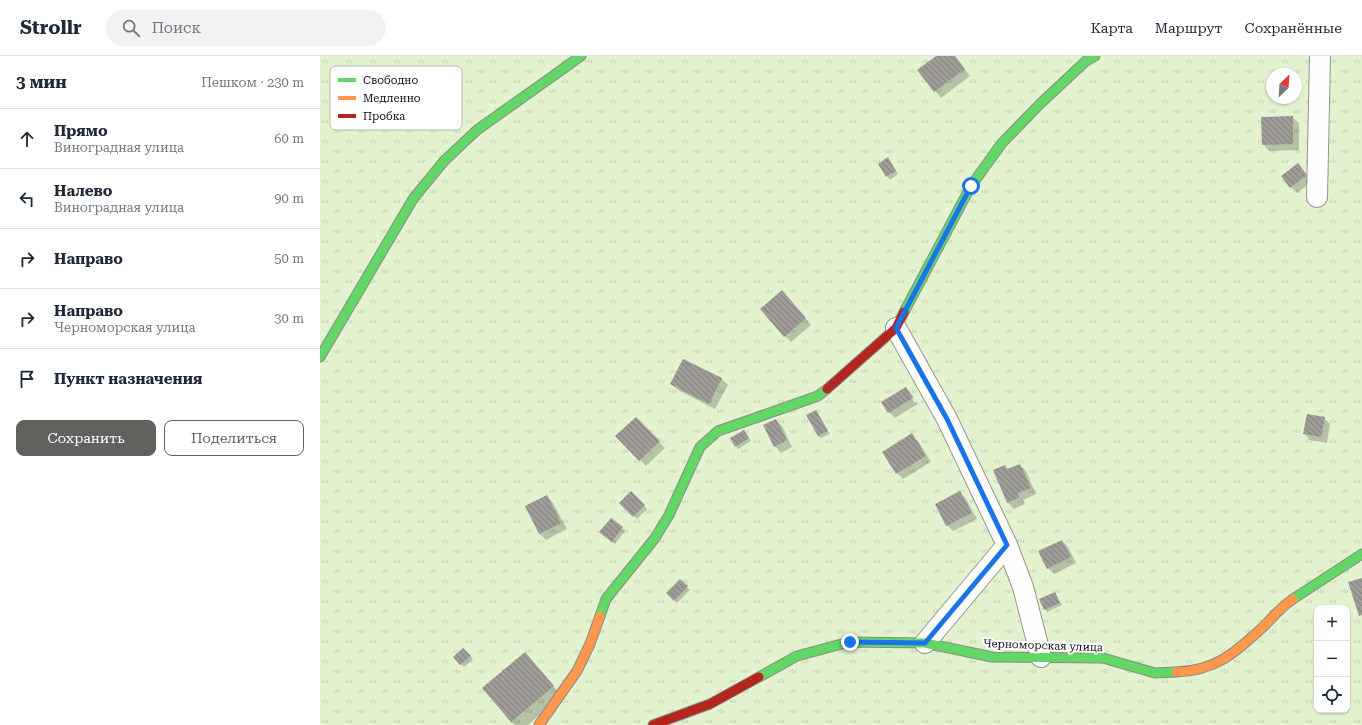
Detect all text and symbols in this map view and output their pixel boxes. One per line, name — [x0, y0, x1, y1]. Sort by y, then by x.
search box — [106, 10, 386, 46]
text: Strollr — [20, 16, 82, 39]
icon: search — [120, 17, 142, 39]
text: Поиск — [152, 19, 201, 37]
text: Карта — [1091, 20, 1133, 36]
text: Маршрут — [1155, 20, 1223, 36]
text: Сохранённые — [1245, 20, 1342, 36]
legend — [330, 66, 462, 130]
north arrow — [1266, 68, 1302, 104]
text: 3 мин — [16, 72, 67, 92]
text: Свободно — [363, 74, 419, 87]
text: Пешком · 230 m — [201, 75, 304, 90]
text: Медленно — [363, 92, 421, 105]
text: Пробка — [363, 110, 405, 123]
text: Прямо — [54, 122, 108, 140]
icon: ahead — [16, 128, 38, 150]
text: 60 m — [274, 131, 304, 146]
text: Виноградная улица — [54, 140, 184, 155]
route start — [962, 177, 980, 195]
text: Налево — [54, 182, 113, 200]
icon: left — [16, 188, 38, 210]
text: 90 m — [274, 191, 304, 206]
text: Виноградная улица — [54, 200, 184, 215]
icon: right — [16, 248, 38, 270]
text: Направо — [54, 250, 123, 268]
text: 50 m — [274, 251, 304, 266]
text: Направо — [54, 302, 123, 320]
icon: right — [16, 308, 38, 330]
text: 30 m — [274, 311, 304, 326]
text: Черноморская улица — [54, 320, 196, 335]
icon: arrive — [16, 368, 38, 390]
text: Пункт назначения — [54, 370, 202, 388]
button: Сохранить — [16, 420, 156, 456]
button: Поделиться — [164, 420, 304, 456]
map controls — [1314, 605, 1350, 713]
button: + — [1314, 605, 1350, 641]
route end — [841, 633, 859, 651]
street label: Черноморская улица — [983, 637, 1103, 654]
button: − — [1314, 641, 1350, 677]
button: locate — [1314, 677, 1350, 713]

